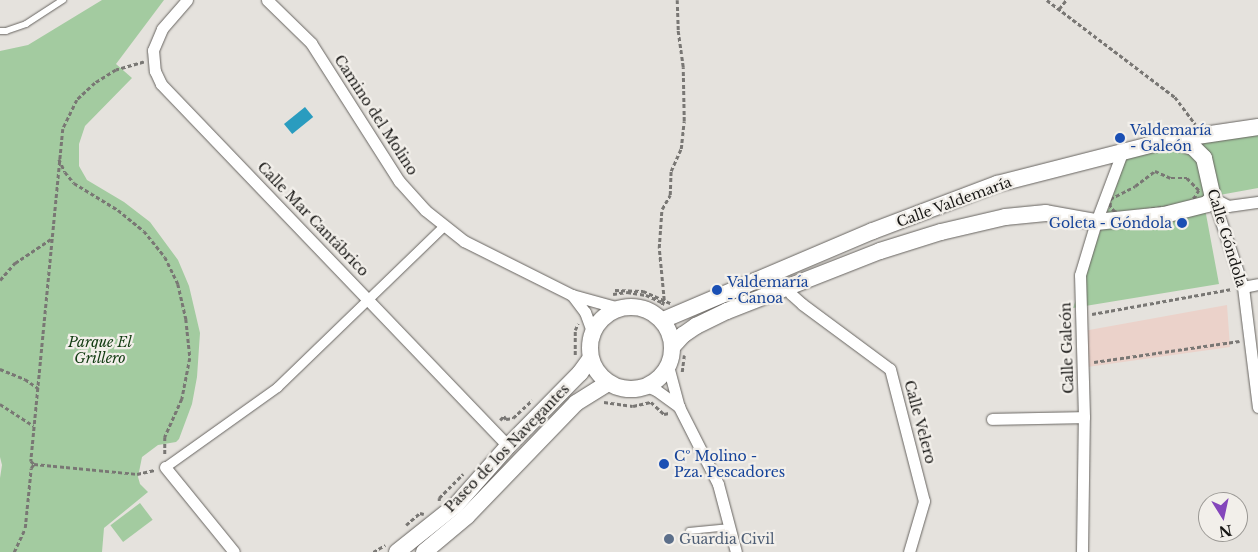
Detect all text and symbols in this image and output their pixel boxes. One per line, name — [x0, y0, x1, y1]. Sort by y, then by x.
street label: Camino del Molino — [331, 52, 421, 178]
place label: Valdemaría - Galeón — [1130, 122, 1211, 154]
marker: Valdemaría - Galeón — [1114, 132, 1126, 144]
street label: Calle Mar Cantábrico — [254, 158, 372, 280]
street label: Calle Valdemaría — [894, 173, 1014, 231]
street label: Calle Góndola — [1204, 187, 1250, 289]
place label: Goleta - Góndola — [1049, 215, 1172, 231]
marker: Goleta - Góndola — [1176, 217, 1188, 229]
place label: Valdemaría - Canoa — [727, 274, 808, 306]
marker: Valdemaría - Canoa — [711, 284, 723, 296]
street label: Calle Galeón — [1057, 302, 1077, 394]
park label: Parque El Grillero — [68, 334, 132, 367]
street label: Calle Velero — [901, 378, 939, 466]
street label: Paseo de los Navegantes — [441, 380, 573, 516]
place label: Cº Molino - Pza. Pescadores — [674, 448, 785, 481]
marker: Cº Molino - Pza. Pescadores — [658, 458, 670, 470]
north arrow — [1198, 492, 1248, 542]
text: N — [1217, 521, 1233, 541]
place label: Guardia Civil — [679, 531, 775, 547]
marker: Guardia Civil — [663, 533, 675, 545]

